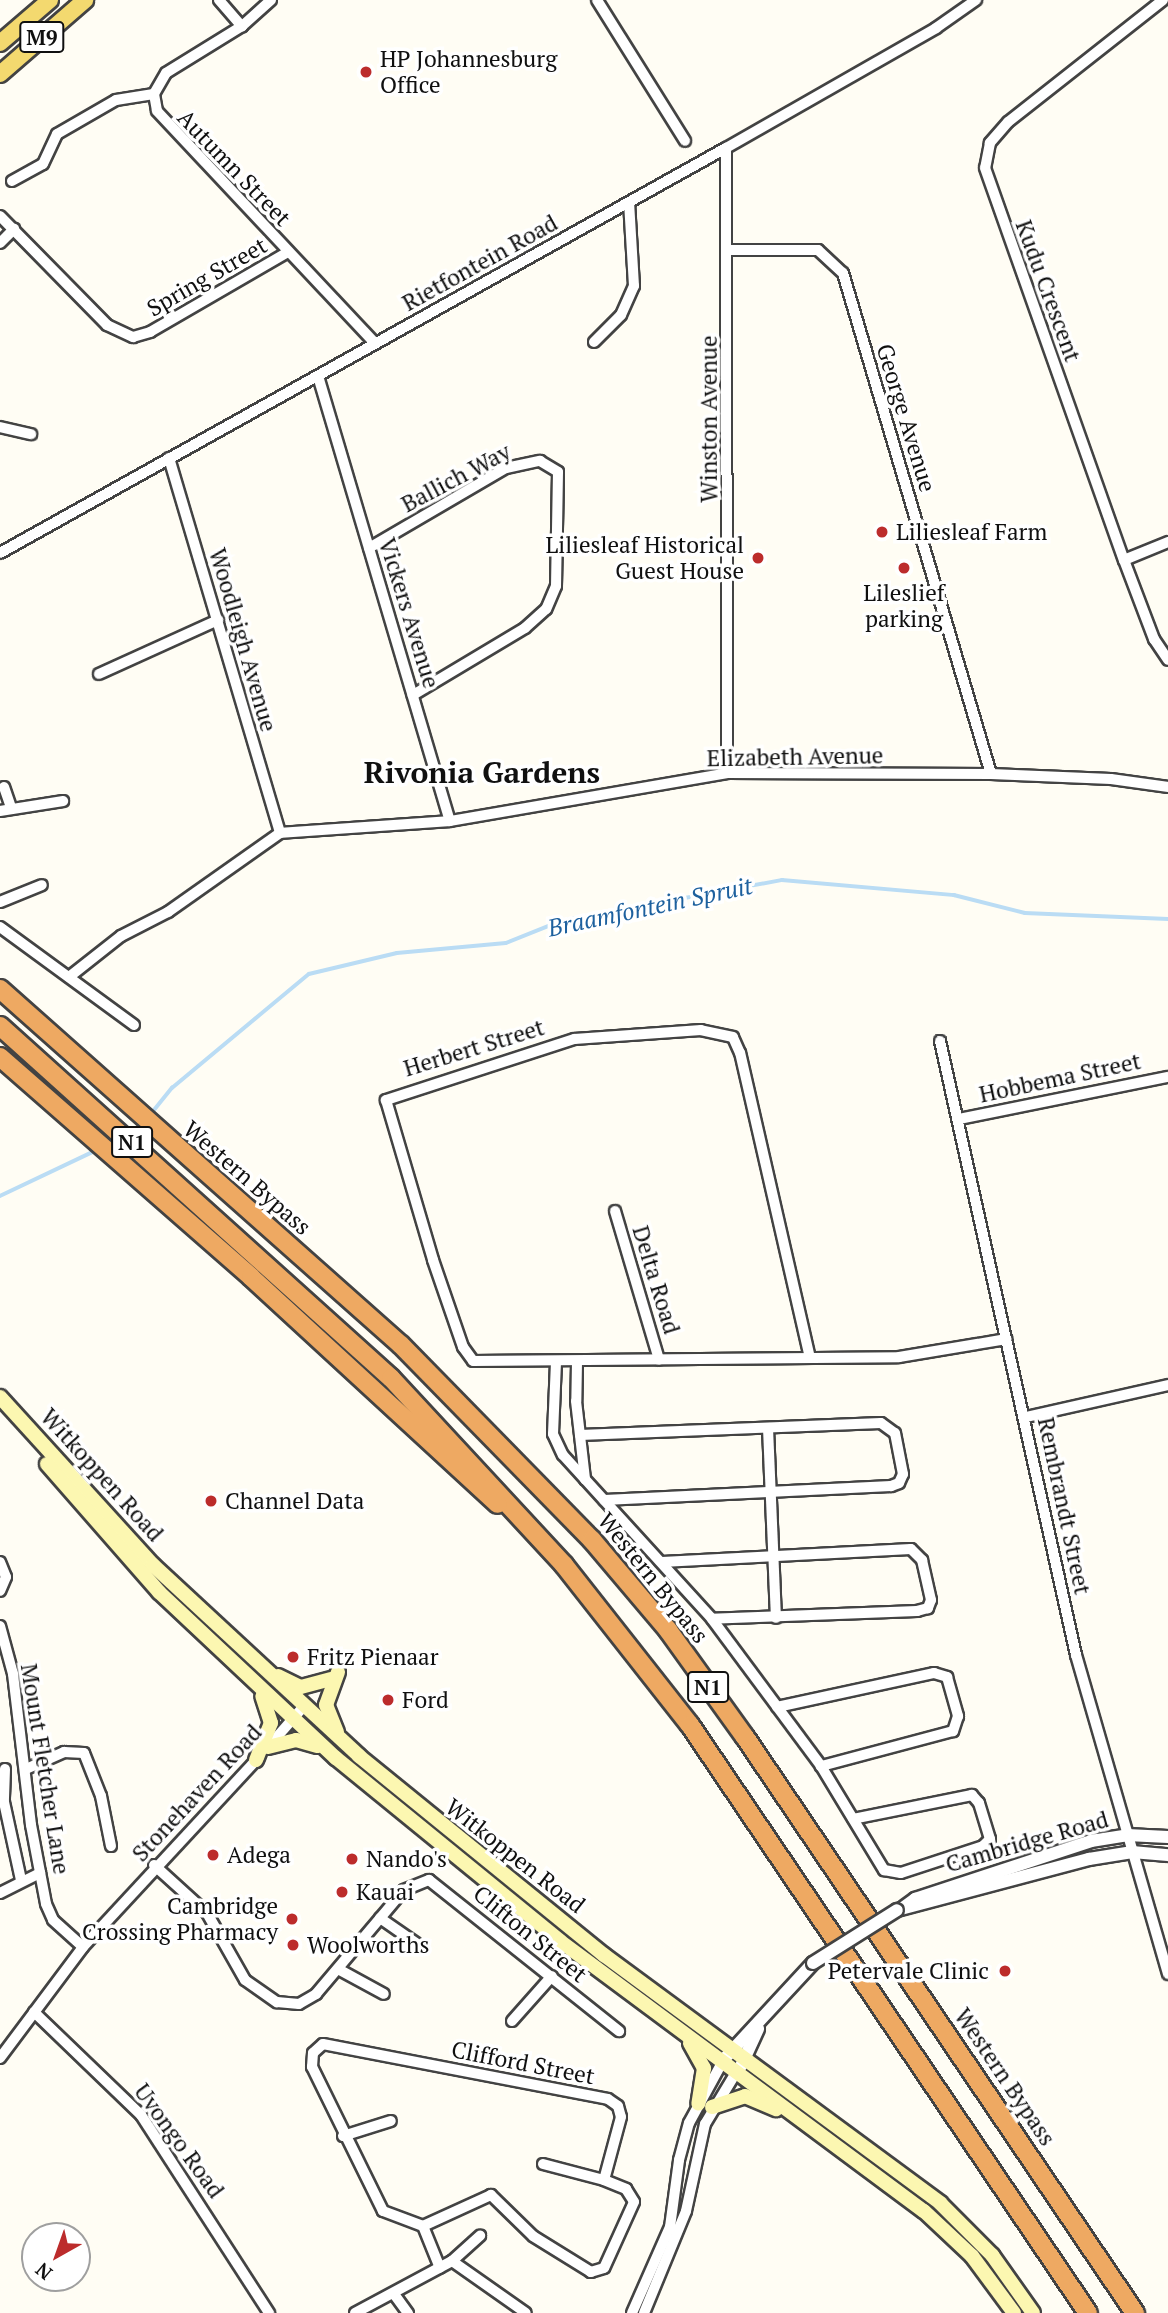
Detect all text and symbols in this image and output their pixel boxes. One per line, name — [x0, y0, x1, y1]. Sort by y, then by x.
road number: M9 — [19, 20, 65, 54]
place label: HP Johannesburg Office — [380, 45, 557, 99]
marker: HP Johannesburg Office — [358, 64, 374, 80]
street label: Autumn Street — [172, 104, 296, 232]
street label: Rietfontein Road — [398, 209, 562, 317]
street label: Kudu Crescent — [1010, 216, 1086, 366]
street label: Spring Street — [142, 232, 272, 322]
street label: Winston Avenue — [695, 335, 723, 503]
street label: George Avenue — [870, 341, 942, 495]
street label: Ballich Way — [397, 438, 515, 518]
place label: Liliesleaf Farm — [896, 518, 1047, 546]
marker: Liliesleaf Farm — [874, 524, 890, 540]
place label: Liliesleaf Historical Guest House — [546, 531, 744, 585]
street label: Vickers Avenue — [373, 534, 445, 692]
street label: Woodleigh Avenue — [204, 545, 282, 735]
marker: Liliesleaf Historical Guest House — [750, 550, 766, 566]
marker: Lileslief parking — [896, 560, 912, 576]
place label: Lileslief parking — [863, 579, 945, 633]
street label: Elizabeth Avenue — [706, 742, 884, 772]
district label: Rivonia Gardens — [364, 754, 600, 790]
water label: Braamfontein Spruit — [545, 871, 755, 943]
street label: Herbert Street — [400, 1014, 548, 1082]
street label: Hobbema Street — [977, 1047, 1143, 1109]
street label: Western Bypass — [178, 1115, 316, 1241]
road number: N1 — [111, 1124, 153, 1160]
street label: Delta Road — [626, 1222, 686, 1338]
street label: Witkoppen Road — [35, 1403, 169, 1547]
street label: Rembrandt Street — [1032, 1415, 1096, 1597]
place label: Channel Data — [225, 1487, 364, 1515]
marker: Channel Data — [203, 1493, 219, 1509]
street label: Western Bypass — [592, 1507, 714, 1649]
place label: Fritz Pienaar — [307, 1643, 439, 1671]
marker: Fritz Pienaar — [285, 1649, 301, 1665]
street label: Mount Fletcher Lane — [15, 1662, 75, 1876]
road number: N1 — [687, 1670, 729, 1704]
place label: Ford — [402, 1686, 449, 1714]
marker: Ford — [380, 1692, 396, 1708]
street label: Stonehaven Road — [126, 1719, 268, 1867]
street label: Witkoppen Road — [440, 1793, 590, 1919]
street label: Cambridge Road — [942, 1806, 1112, 1878]
place label: Adega — [227, 1841, 291, 1869]
place label: Nando's — [366, 1845, 447, 1873]
marker: Adega — [205, 1847, 221, 1863]
marker: Nando's — [344, 1851, 360, 1867]
place label: Kauai — [356, 1878, 414, 1906]
street label: Clifton Street — [468, 1880, 592, 1988]
marker: Kauai — [334, 1884, 350, 1900]
place label: Cambridge Crossing Pharmacy — [82, 1892, 278, 1946]
marker: Cambridge Crossing Pharmacy — [284, 1911, 300, 1927]
place label: Woolworths — [307, 1931, 429, 1959]
marker: Woolworths — [285, 1937, 301, 1953]
place label: Petervale Clinic — [828, 1957, 989, 1985]
marker: Petervale Clinic — [995, 1961, 1015, 1981]
street label: Western Bypass — [949, 2003, 1061, 2151]
street label: Clifford Street — [449, 2036, 597, 2090]
street label: Uvongo Road — [128, 2078, 230, 2204]
north arrow — [21, 2222, 91, 2292]
text: N — [30, 2258, 57, 2286]

